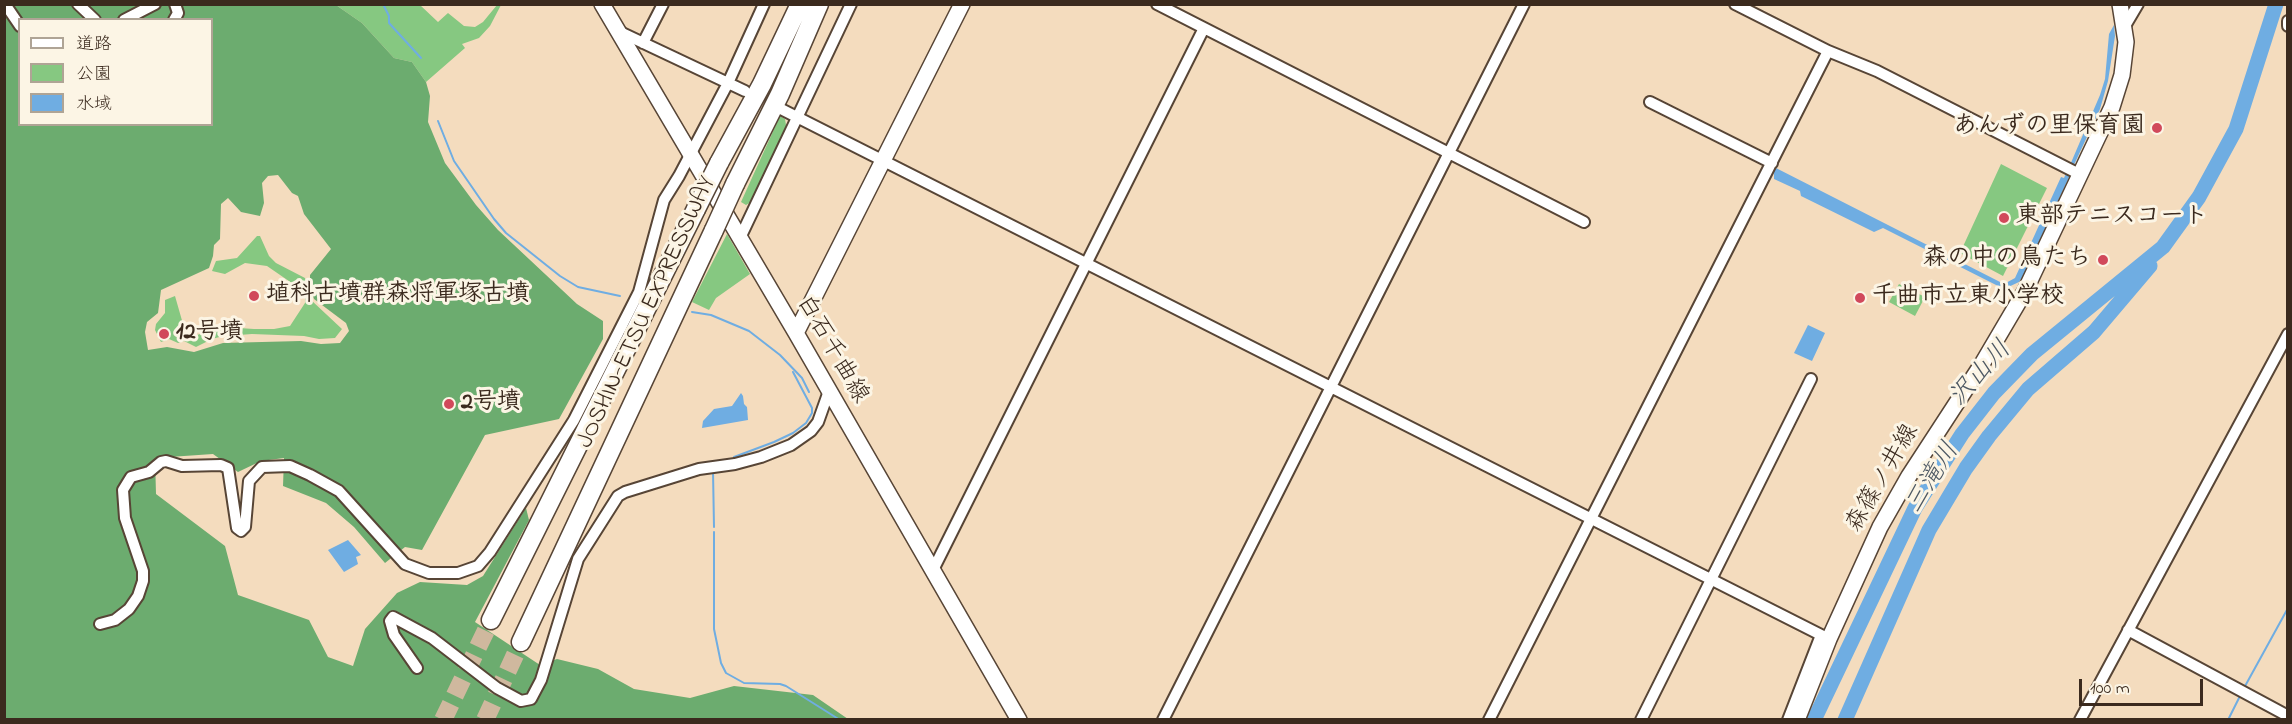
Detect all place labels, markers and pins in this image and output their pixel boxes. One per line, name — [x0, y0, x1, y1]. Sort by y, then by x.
place label: あんずの里保育園 — [1953, 114, 2145, 142]
marker: あんずの里保育園 — [2150, 121, 2164, 135]
place label: 東部テニスコート — [2016, 204, 2208, 232]
marker: 東部テニスコート — [1997, 211, 2011, 225]
place label: 森の中の鳥たち — [1923, 246, 2091, 274]
marker: 森の中の鳥たち — [2096, 253, 2110, 267]
place label: 埴科古墳群森将軍塚古墳 — [266, 282, 530, 310]
place label: 千曲市立東小学校 — [1872, 284, 2064, 312]
marker: 埴科古墳群森将軍塚古墳 — [247, 289, 261, 303]
marker: 千曲市立東小学校 — [1853, 291, 1867, 305]
place label: 12号墳 — [176, 320, 244, 348]
marker: 12号墳 — [157, 327, 171, 341]
place label: 2号墳 — [461, 390, 521, 418]
marker: 2号墳 — [442, 397, 456, 411]

